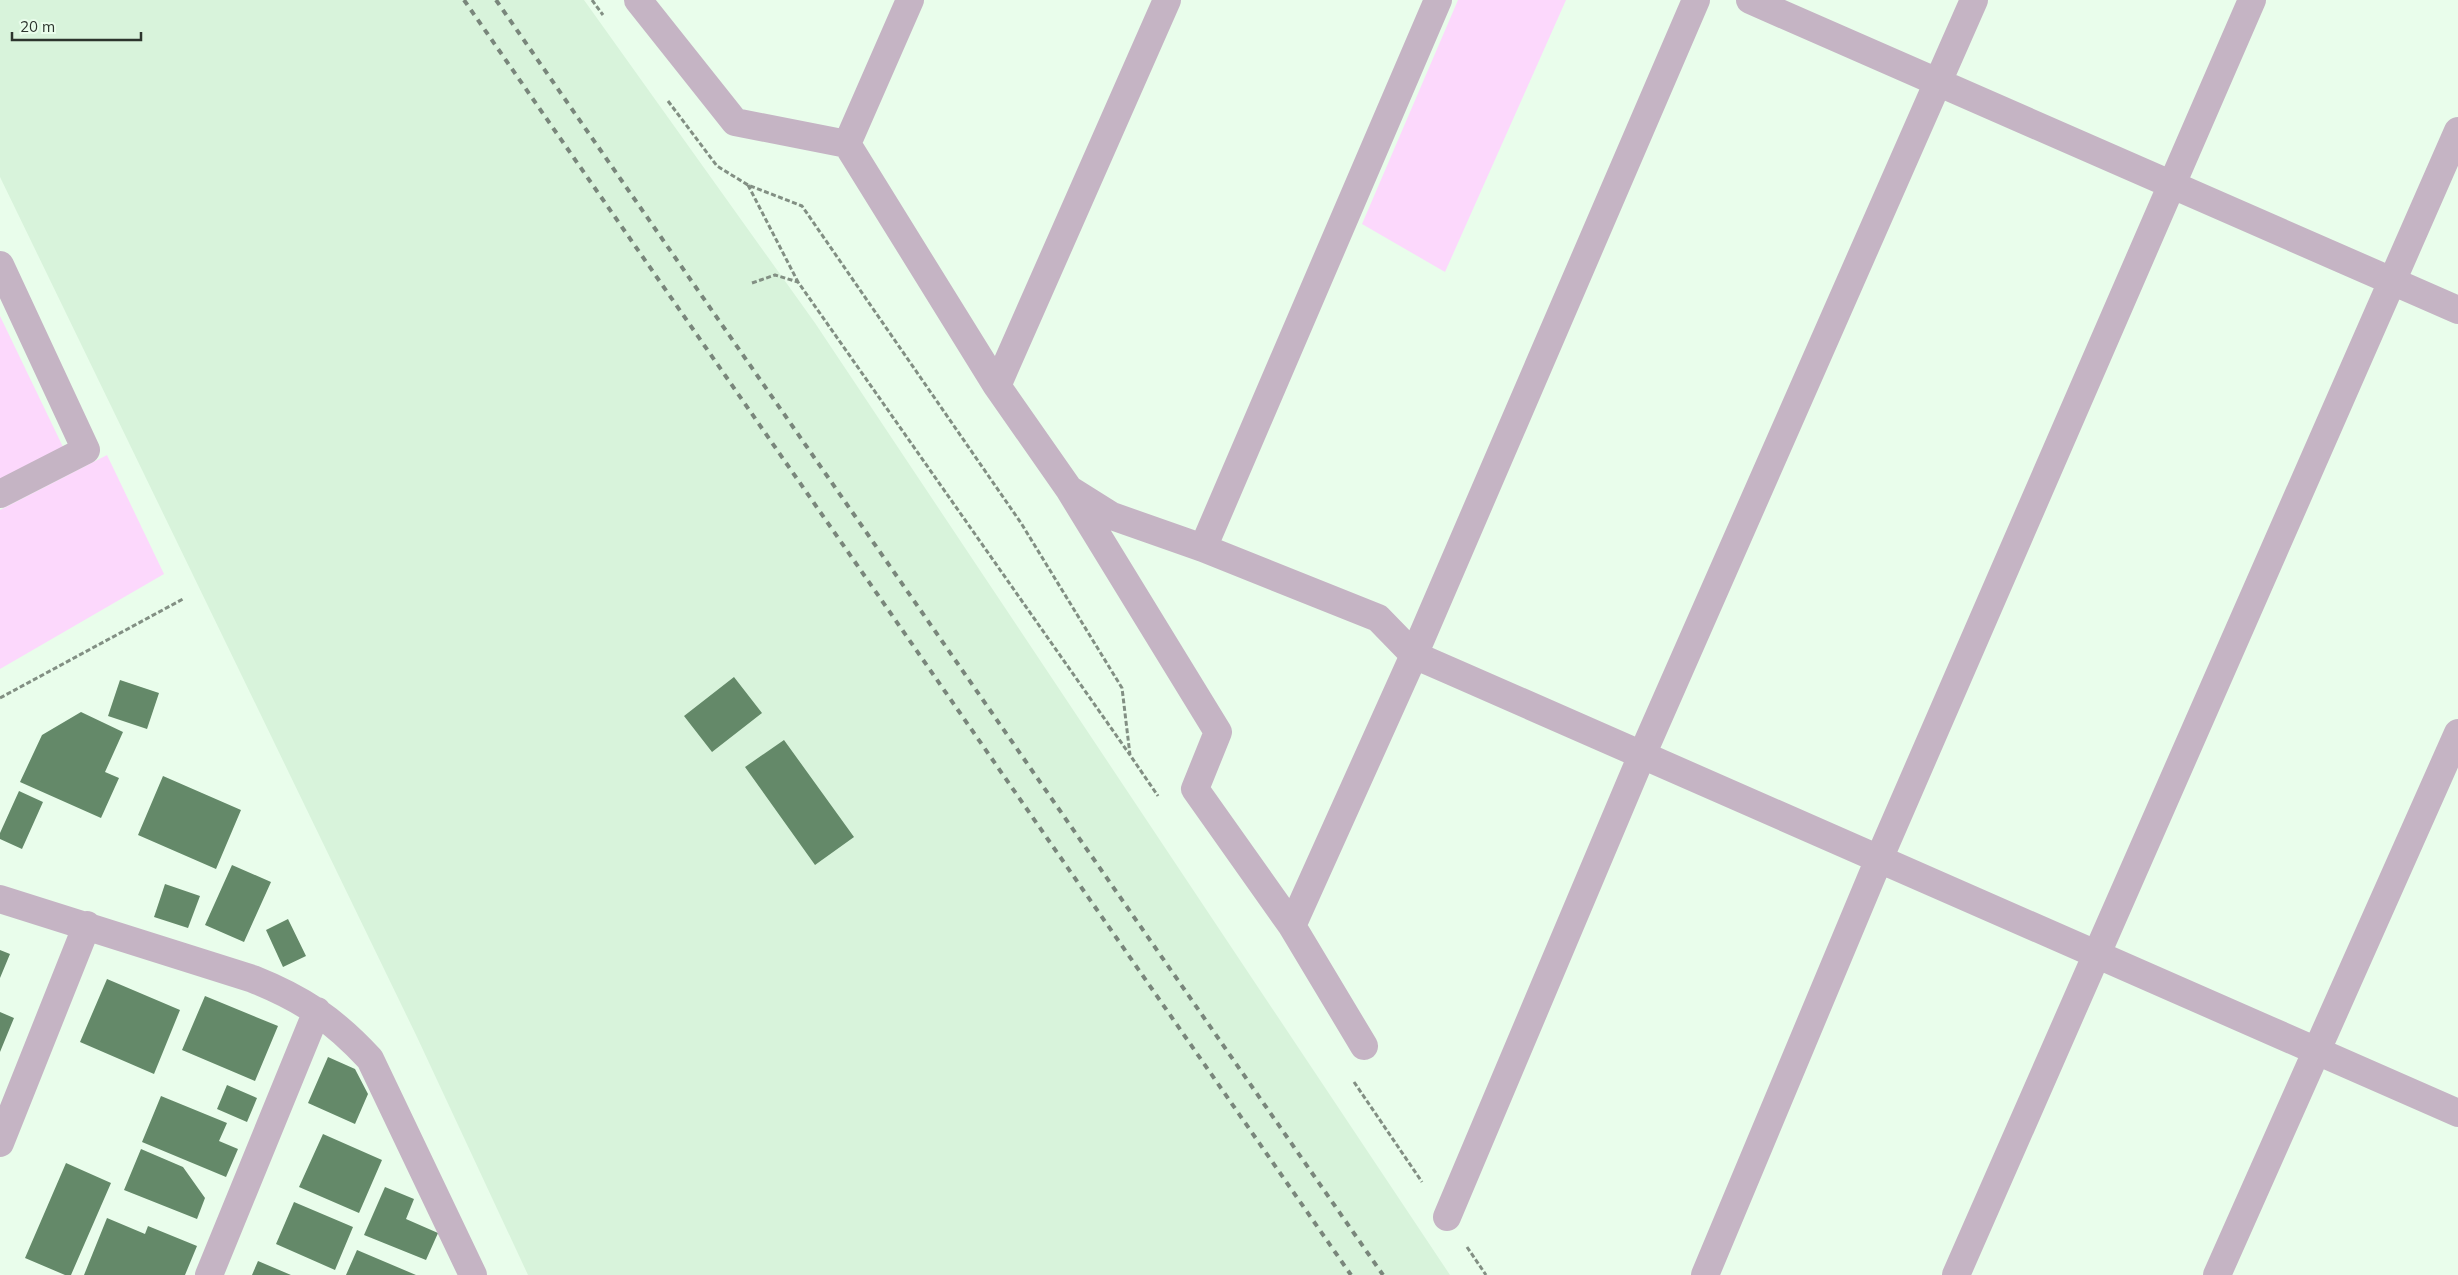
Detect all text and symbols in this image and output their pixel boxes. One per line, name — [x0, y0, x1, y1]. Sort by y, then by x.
scale bar — [12, 10, 141, 42]
text: 20 m — [20, 17, 55, 36]

